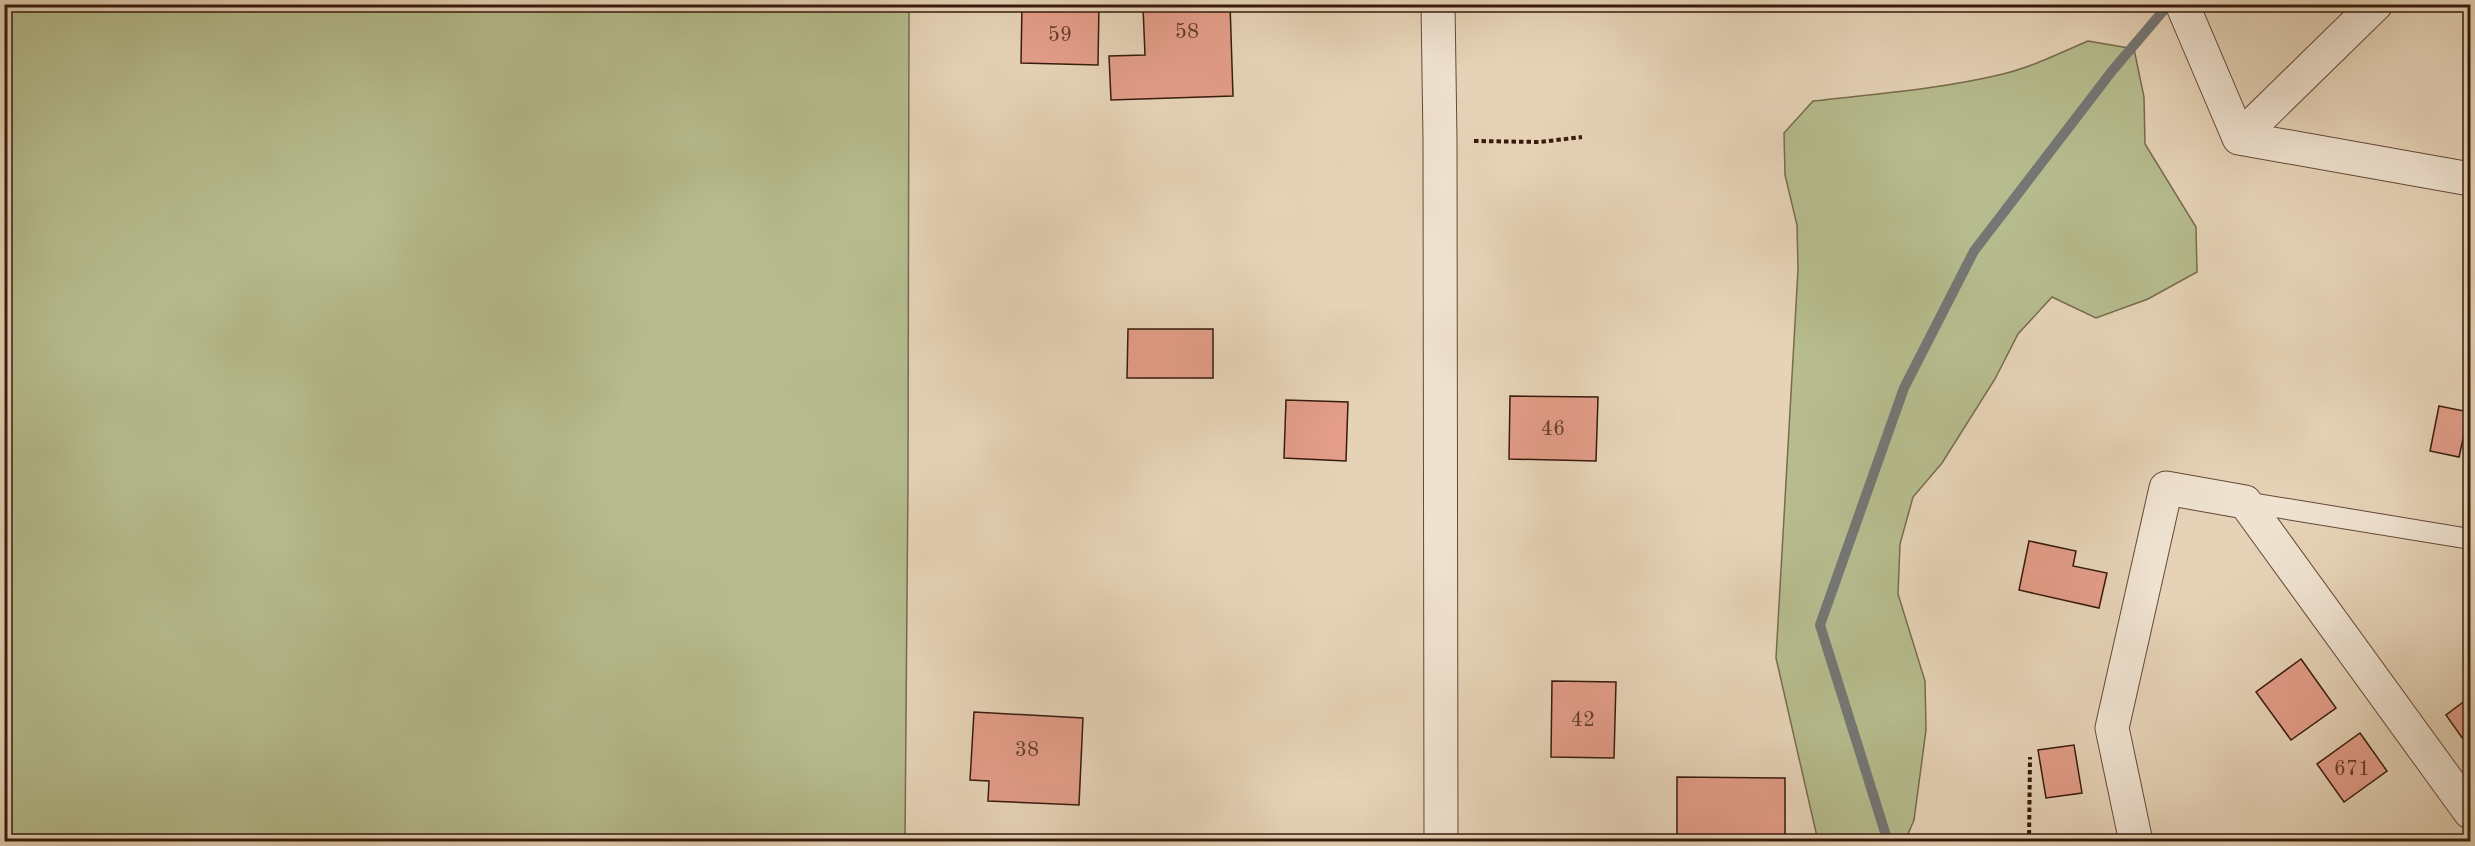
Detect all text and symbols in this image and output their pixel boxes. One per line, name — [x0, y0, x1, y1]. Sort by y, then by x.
house number: 58 — [1175, 22, 1199, 43]
house number: 59 — [1048, 25, 1072, 46]
house number: 46 — [1541, 419, 1565, 440]
house number: 42 — [1571, 710, 1595, 731]
house number: 38 — [1015, 740, 1039, 761]
house number: 671 — [2334, 759, 2370, 780]

